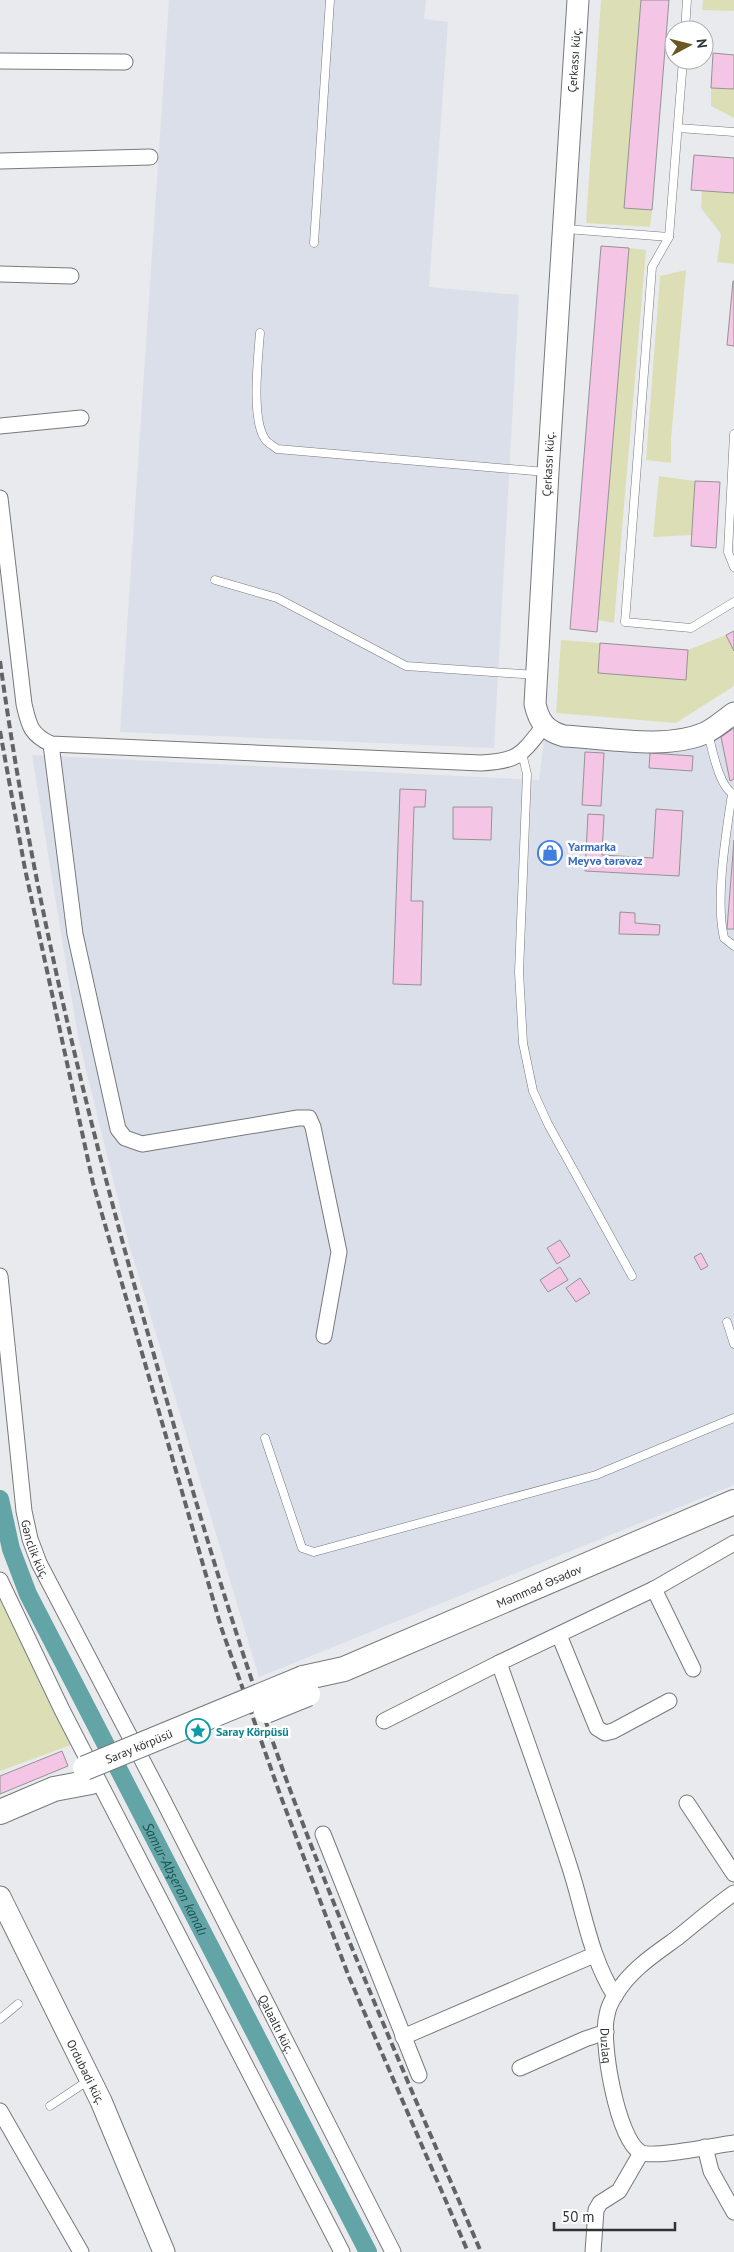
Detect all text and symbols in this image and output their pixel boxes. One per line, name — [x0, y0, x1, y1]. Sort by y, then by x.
north arrow — [664, 20, 714, 70]
street label: Çerkassı küç. — [564, 27, 584, 93]
text: N — [692, 38, 711, 49]
street label: Çerkassı küç. — [539, 431, 557, 497]
place label: Yarmarka Meyvә tәrәvәz — [567, 839, 643, 868]
shop icon: Yarmarka Meyvә tәrәvәz — [537, 840, 563, 866]
street label: Gənclik küç. — [19, 1518, 53, 1581]
street label: Məmməd Əsədov — [494, 1561, 584, 1610]
place icon: Saray Körpüsü — [185, 1718, 211, 1744]
place label: Saray Körpüsü — [216, 1724, 289, 1739]
street label: Saray körpüsü — [103, 1725, 174, 1766]
water label: Samur-Abşeron kanalı — [139, 1819, 212, 1939]
street label: Qalaaltı küç. — [256, 1992, 298, 2056]
street label: Duzlaq — [598, 2028, 615, 2064]
street label: Ordubadi küç. — [64, 2037, 109, 2106]
scale bar — [554, 2200, 675, 2232]
text: 50 m — [562, 2207, 595, 2226]

